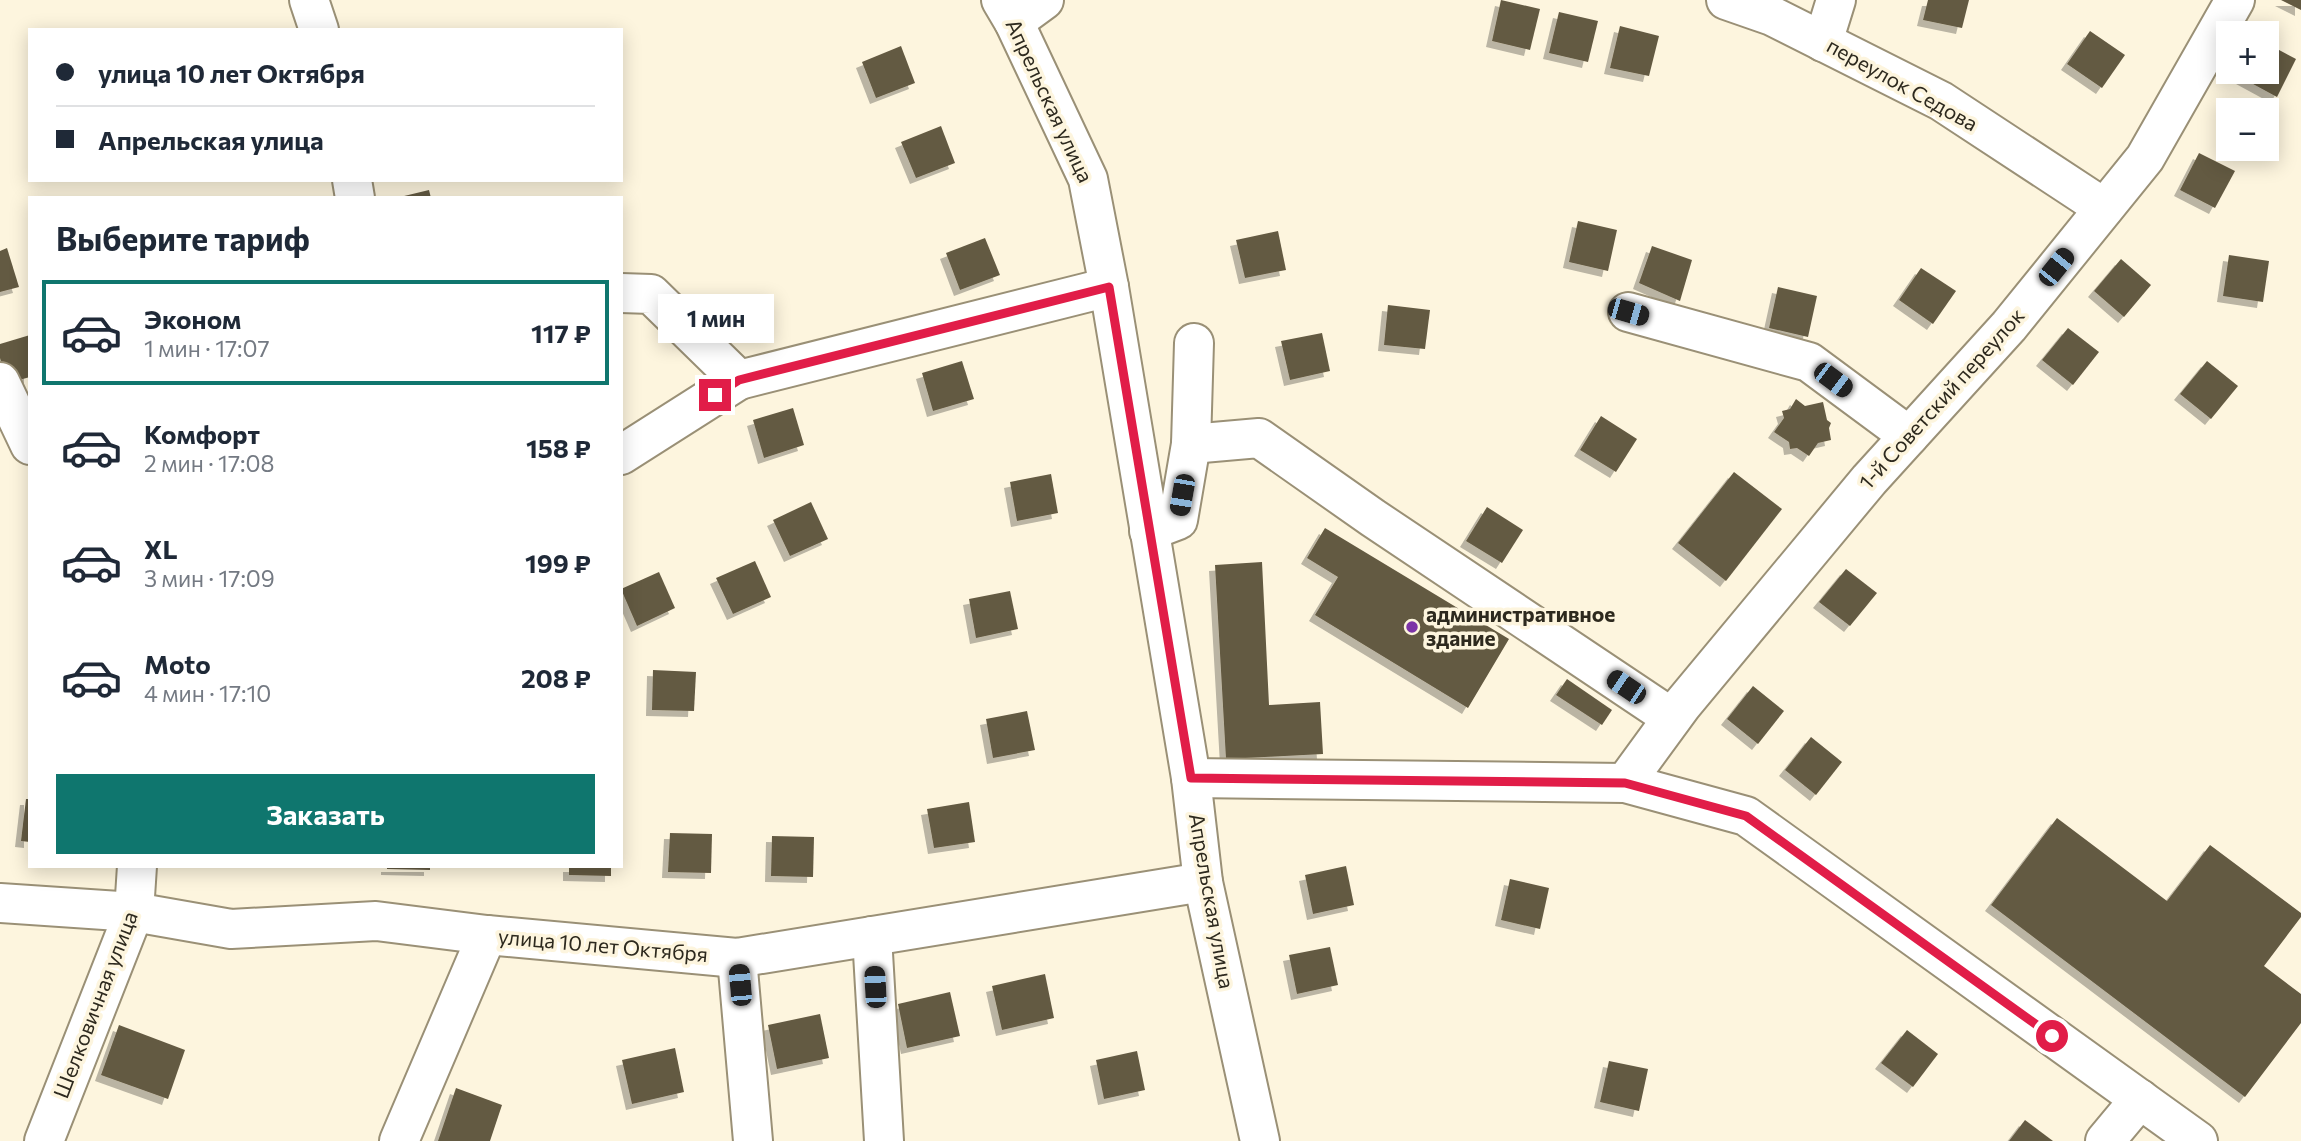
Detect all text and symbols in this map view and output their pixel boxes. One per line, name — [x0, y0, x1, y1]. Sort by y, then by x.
street label: Апрельская улица — [1001, 15, 1099, 186]
map controls — [2216, 21, 2279, 161]
button: + — [2216, 21, 2279, 84]
street label: переулок Седова — [1823, 32, 1983, 135]
text: улица 10 лет Октября — [98, 57, 365, 88]
button: − — [2216, 98, 2279, 161]
text: Апрельская улица — [98, 124, 324, 155]
text: Выберите тариф — [56, 218, 310, 258]
car — [2035, 244, 2078, 290]
callout: 1 мин — [657, 294, 773, 342]
car — [1605, 296, 1652, 328]
icon: car — [60, 301, 123, 364]
street label: 1-й Советский переулок — [1853, 302, 2029, 494]
text: Эконом — [144, 303, 241, 334]
text: 1 мин — [687, 304, 745, 332]
text: 117 ₽ — [531, 317, 591, 348]
text: 1 мин · 17:07 — [144, 334, 270, 362]
car — [1810, 359, 1857, 401]
route end — [699, 379, 731, 411]
icon: car — [60, 416, 123, 479]
text: Комфорт — [144, 418, 260, 449]
text: 158 ₽ — [526, 432, 591, 463]
text: 2 мин · 17:08 — [144, 449, 274, 477]
car — [1169, 472, 1196, 518]
icon: car — [60, 531, 123, 594]
text: XL — [144, 533, 178, 564]
text: 199 ₽ — [525, 547, 591, 578]
text: 3 мин · 17:09 — [144, 564, 275, 592]
place label: административное здание — [1426, 601, 1615, 650]
marker: административное здание — [1404, 619, 1420, 635]
icon: car — [60, 646, 123, 709]
text: Moto — [144, 648, 211, 679]
text: 208 ₽ — [521, 662, 591, 693]
car — [1603, 667, 1650, 707]
text: 4 мин · 17:10 — [144, 679, 271, 707]
button: Заказать — [56, 774, 595, 854]
street label: Апрельская улица — [1185, 811, 1240, 990]
street label: Шелковичная улица — [47, 907, 142, 1101]
street label: улица 10 лет Октября — [497, 923, 709, 966]
car — [728, 963, 753, 1007]
car — [864, 965, 887, 1009]
route start — [2036, 1020, 2068, 1052]

